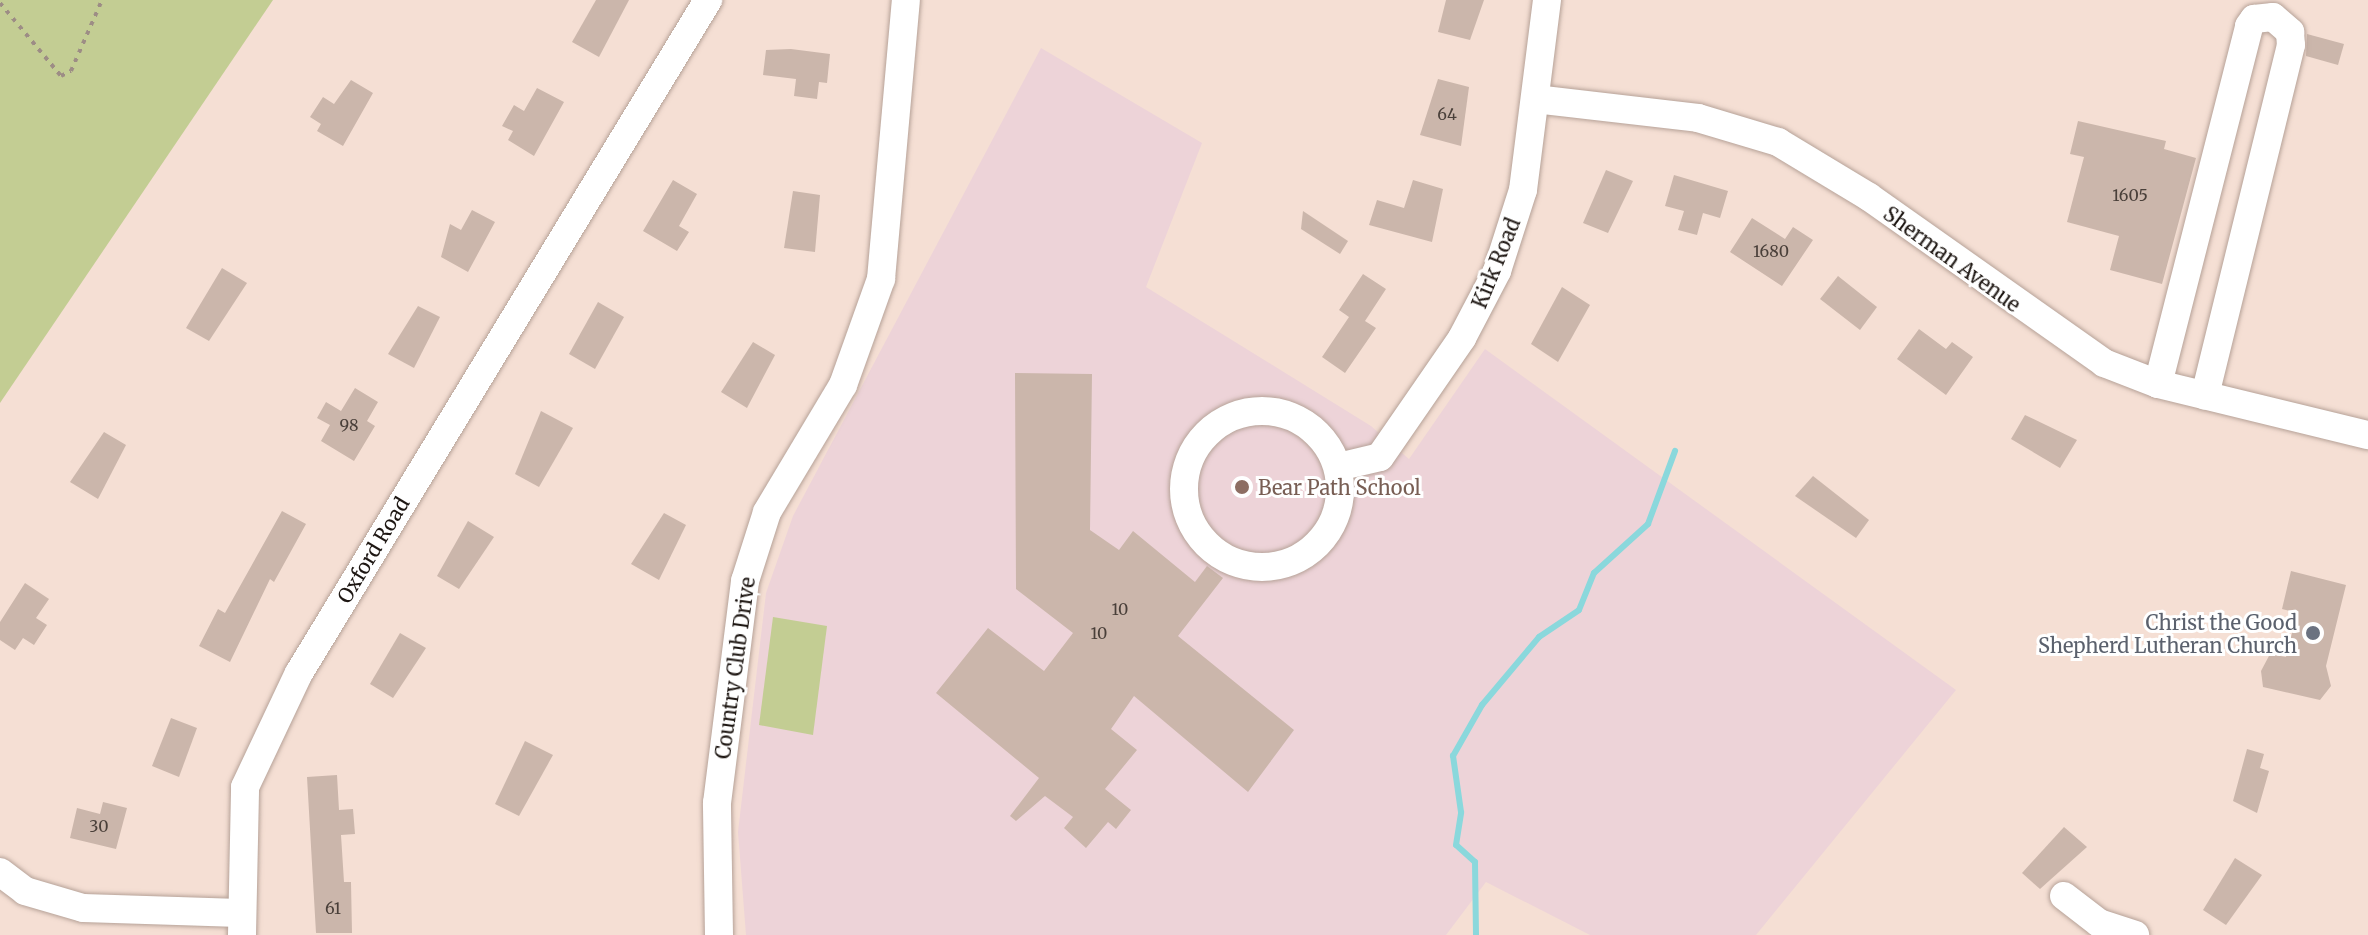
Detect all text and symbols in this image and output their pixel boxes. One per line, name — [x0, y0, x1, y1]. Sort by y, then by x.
house number: 64 — [1437, 104, 1457, 124]
house number: 1605 — [2112, 185, 2148, 205]
street label: Sherman Avenue — [1879, 201, 2025, 317]
street label: Kirk Road — [1467, 214, 1525, 312]
house number: 1680 — [1753, 241, 1789, 261]
house number: 98 — [340, 415, 358, 435]
place label: Bear Path School — [1258, 475, 1421, 499]
marker: Bear Path School — [1233, 478, 1251, 496]
street label: Oxford Road — [332, 493, 414, 607]
street label: Country Club Drive — [710, 576, 760, 760]
house number: 10 — [1112, 599, 1128, 619]
place label: Christ the Good Shepherd Lutheran Church — [2038, 610, 2297, 657]
house number: 10 — [1091, 623, 1107, 643]
marker: Christ the Good Shepherd Lutheran Church — [2304, 624, 2322, 642]
house number: 30 — [89, 816, 109, 836]
house number: 61 — [325, 898, 341, 918]

